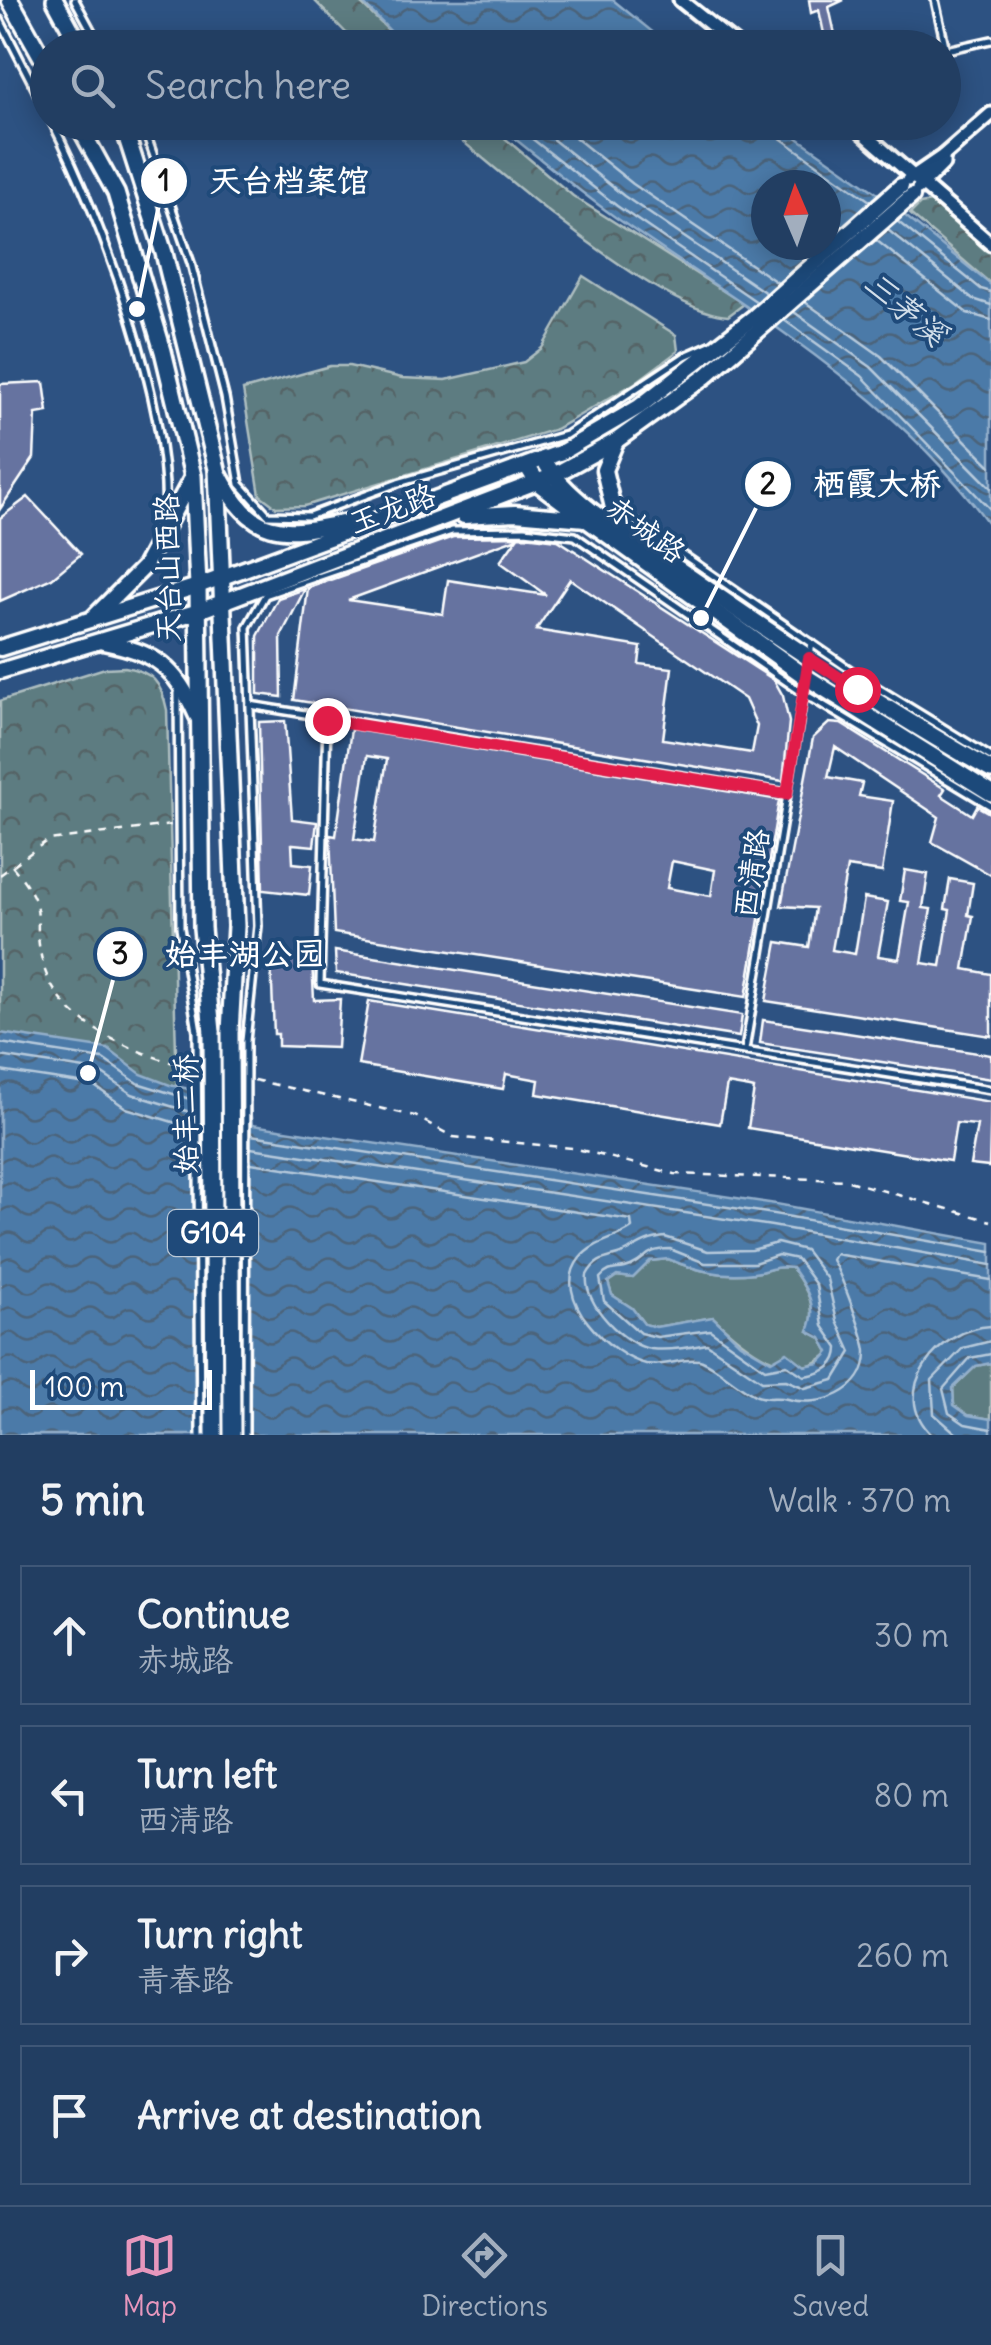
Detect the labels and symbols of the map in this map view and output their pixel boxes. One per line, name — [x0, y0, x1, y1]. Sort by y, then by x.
callout: 天台档案馆 — [139, 150, 389, 212]
text: 天台档案馆 — [209, 160, 369, 201]
text: 1 — [158, 161, 170, 199]
north arrow — [751, 170, 841, 260]
water label: 三茅溪 — [856, 261, 957, 356]
callout: 栖霞大桥 — [743, 453, 961, 515]
text: 栖霞大桥 — [813, 463, 941, 504]
text: 2 — [760, 464, 776, 502]
street label: 玉龙路 — [343, 475, 441, 541]
street label: 赤城路 — [598, 487, 694, 571]
street label: 天台山西路 — [147, 493, 187, 643]
route start — [835, 667, 881, 713]
route end — [305, 698, 351, 744]
street label: 西清路 — [725, 826, 777, 920]
callout: 始丰湖公园 — [95, 923, 345, 985]
text: 始丰湖公园 — [165, 933, 325, 974]
text: 3 — [111, 934, 129, 972]
street label: 始丰二桥 — [166, 1054, 204, 1174]
road number: G104 — [168, 1210, 258, 1256]
scale bar — [30, 1365, 212, 1410]

